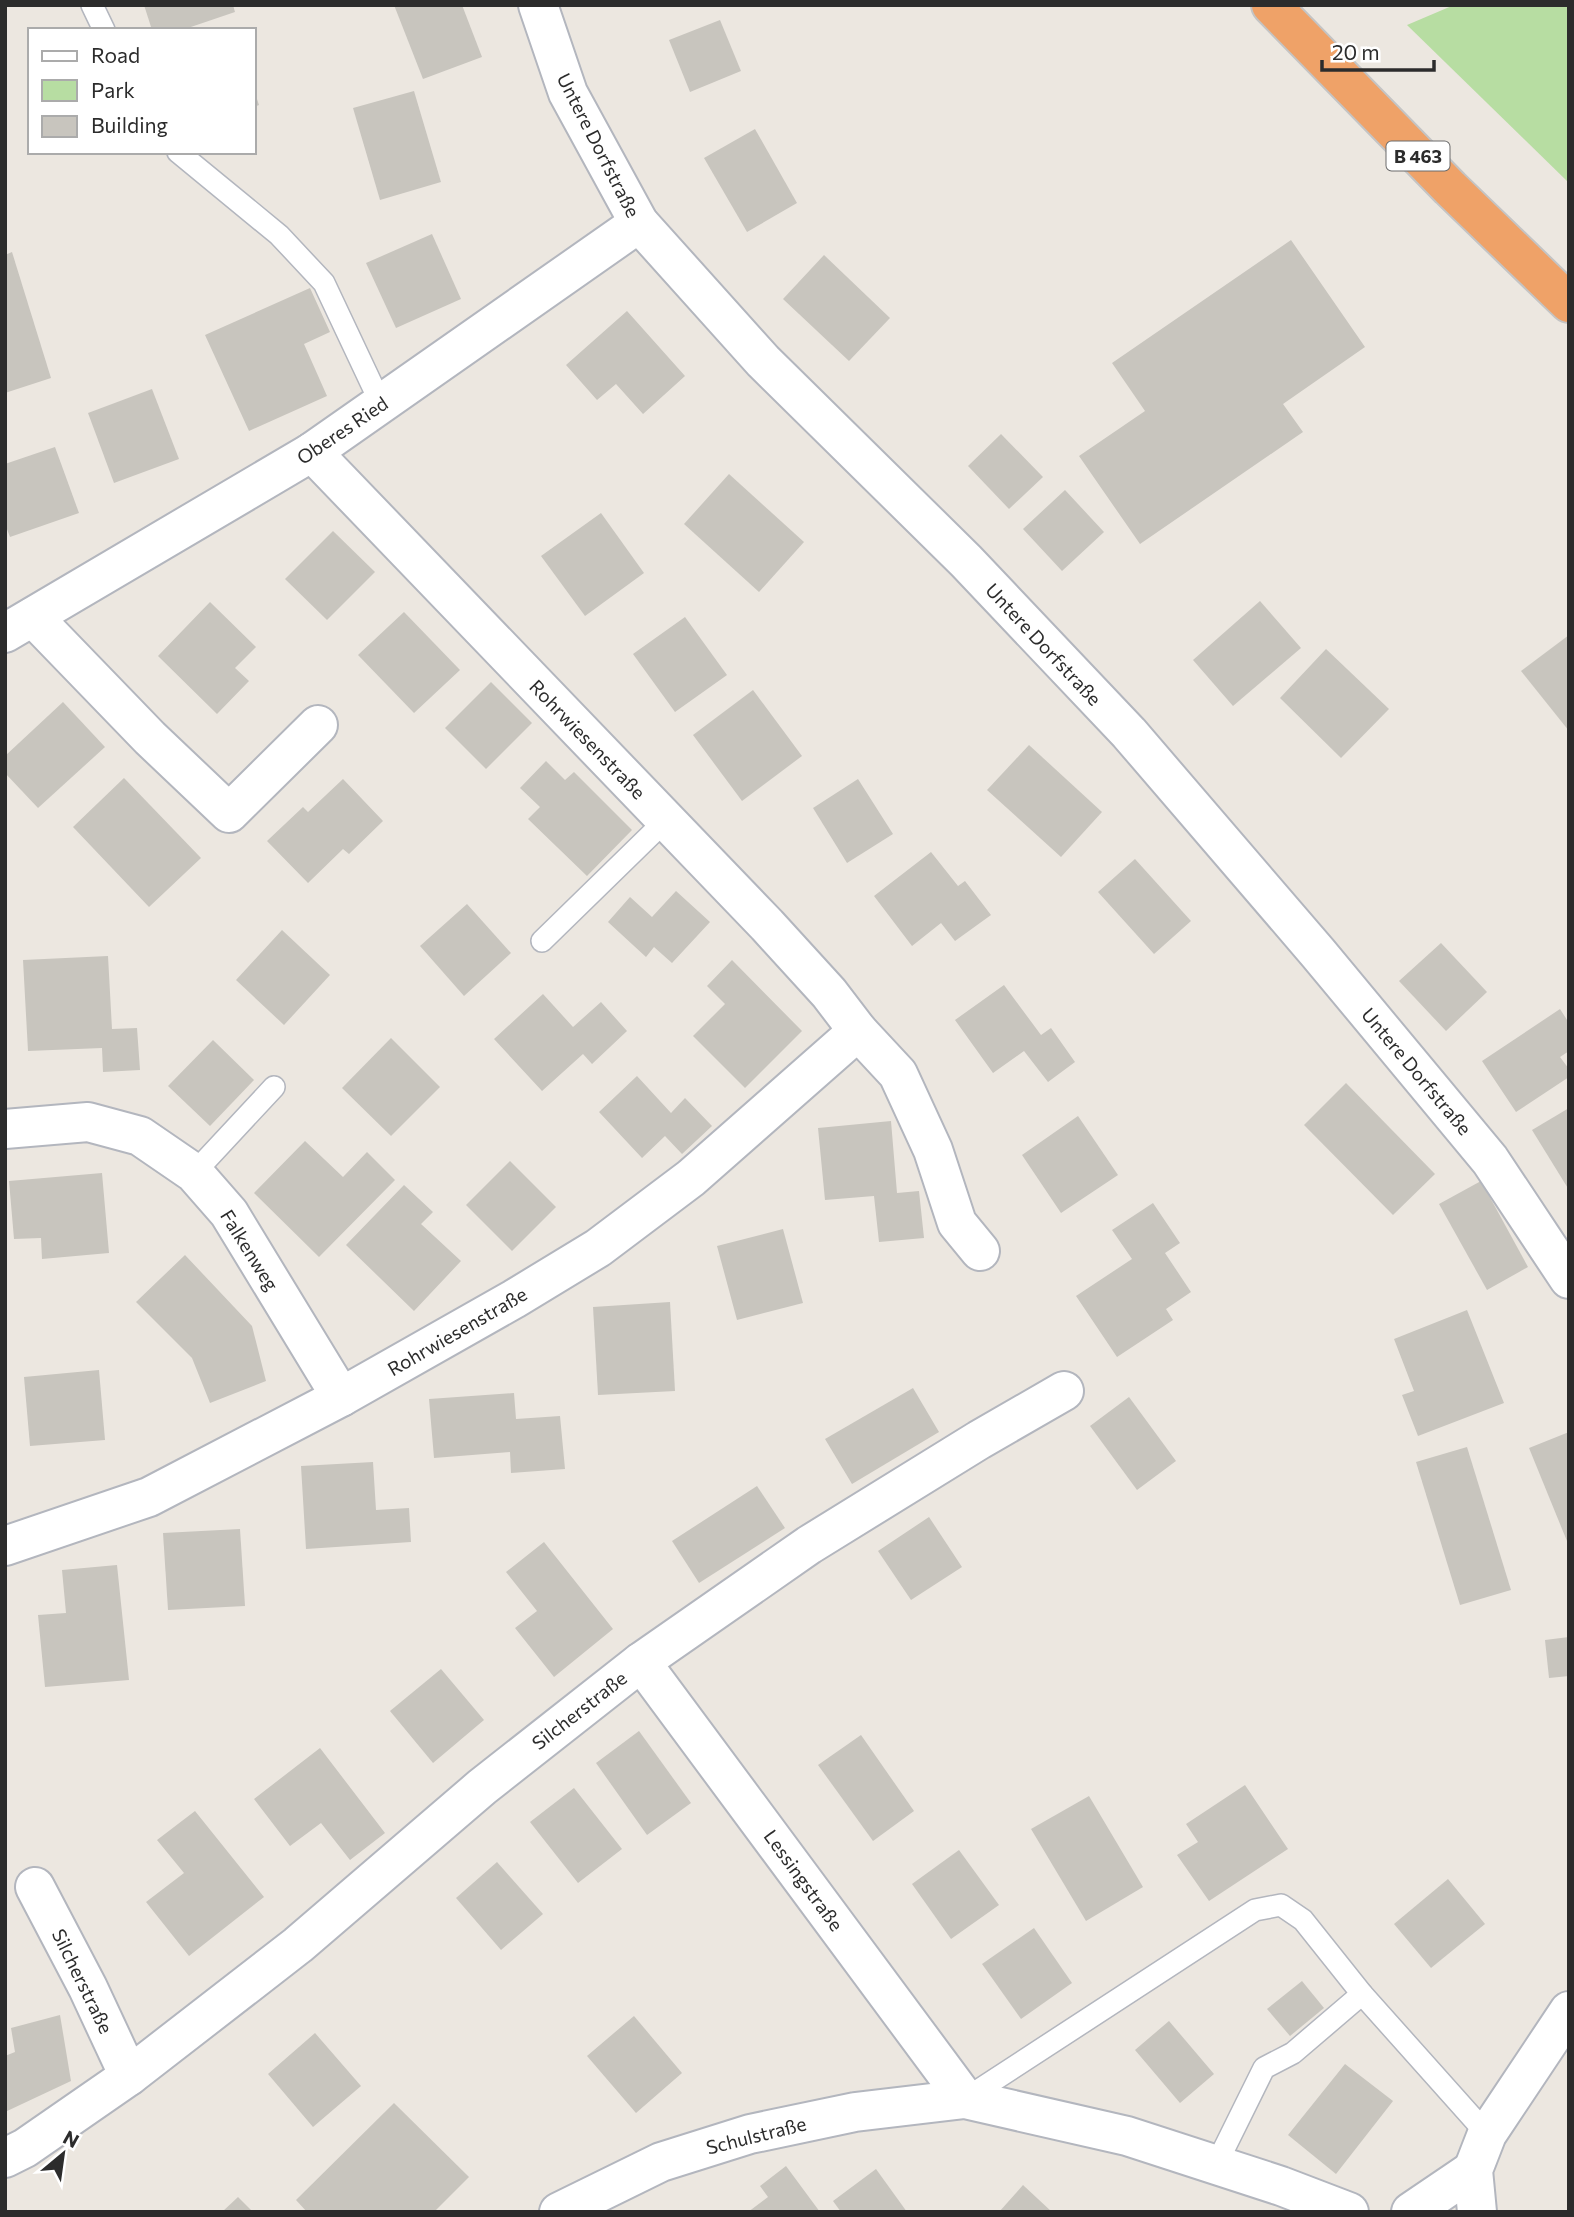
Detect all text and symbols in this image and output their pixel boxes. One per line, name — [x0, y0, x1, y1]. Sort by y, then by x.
legend — [28, 28, 256, 154]
scale bar — [1322, 28, 1434, 72]
text: 20 m — [1332, 39, 1380, 64]
text: Road — [91, 42, 140, 67]
street label: Untere Dorfstraße — [553, 69, 645, 221]
text: Park — [91, 77, 135, 102]
text: Building — [91, 112, 168, 137]
road number: B 463 — [1386, 141, 1450, 170]
street label: Oberes Ried — [292, 391, 392, 469]
street label: Untere Dorfstraße — [981, 578, 1107, 710]
street label: Rohrwiesenstraße — [525, 675, 651, 803]
street label: Untere Dorfstraße — [1357, 1003, 1477, 1139]
street label: Falkenweg — [216, 1205, 284, 1295]
street label: Rohrwiesenstraße — [383, 1282, 531, 1380]
street label: Silcherstraße — [527, 1666, 631, 1754]
street label: Lessingstraße — [760, 1825, 848, 1935]
street label: Silcherstraße — [48, 1925, 118, 2037]
street label: Schulstraße — [704, 2111, 808, 2159]
north arrow — [28, 2119, 98, 2189]
text: N — [60, 2125, 83, 2152]

